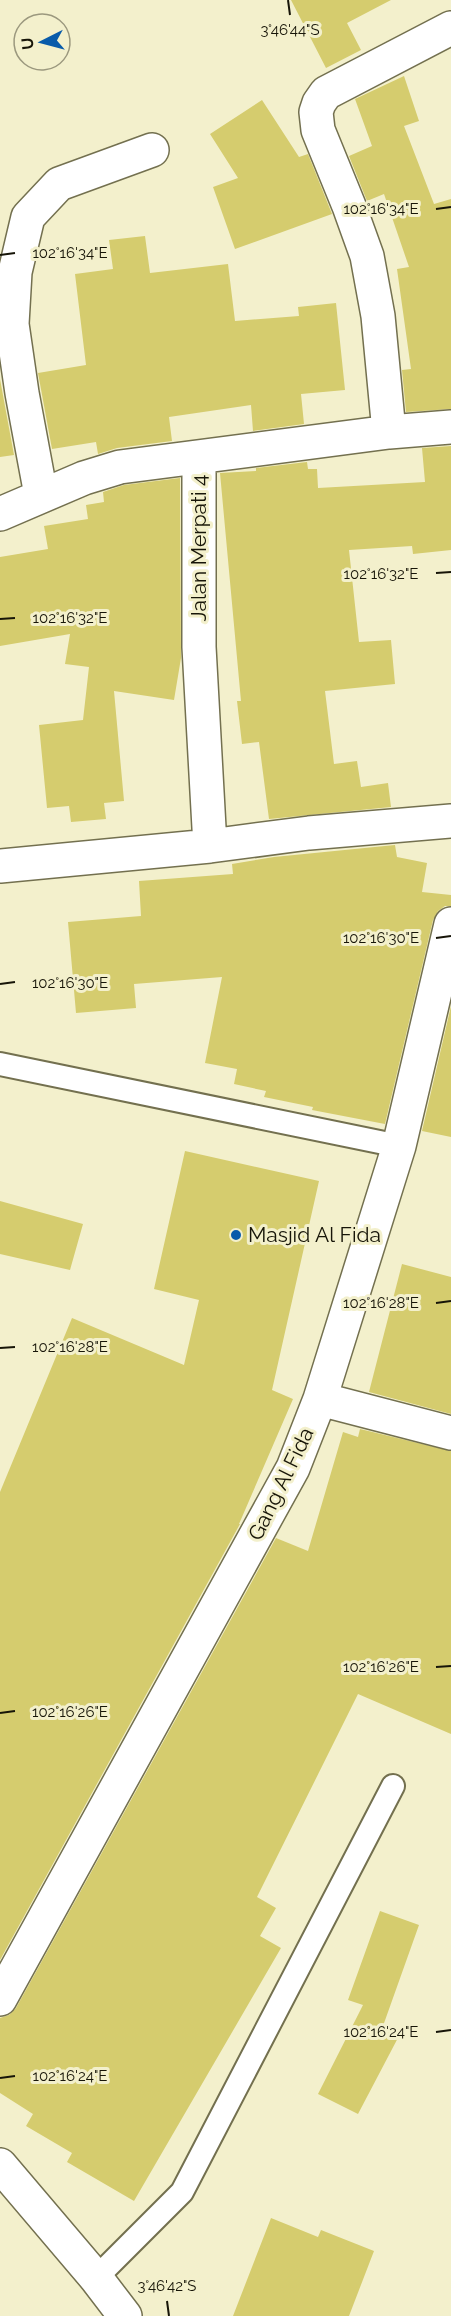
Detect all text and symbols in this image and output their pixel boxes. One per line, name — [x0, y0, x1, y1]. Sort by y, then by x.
north arrow — [12, 12, 72, 72]
text: 3°46'44"S — [260, 21, 320, 39]
text: U — [18, 37, 38, 50]
text: 102°16'34"E — [343, 200, 419, 218]
text: 102°16'34"E — [32, 244, 108, 262]
street label: Jalan Merpati 4 — [186, 475, 211, 621]
text: 102°16'32"E — [344, 565, 418, 583]
text: 102°16'32"E — [33, 609, 107, 627]
text: 102°16'30"E — [343, 929, 419, 947]
text: 102°16'30"E — [32, 974, 108, 992]
place label: Masjid Al Fida — [248, 1222, 381, 1247]
marker: Masjid Al Fida — [229, 1228, 243, 1242]
text: 102°16'28"E — [343, 1294, 419, 1312]
text: 102°16'28"E — [32, 1338, 108, 1356]
street label: Gang Al Fida — [242, 1423, 319, 1544]
text: 102°16'26"E — [343, 1658, 419, 1676]
text: 102°16'26"E — [32, 1703, 108, 1721]
text: 102°16'24"E — [343, 2023, 419, 2041]
text: 102°16'24"E — [32, 2067, 108, 2085]
text: 3°46'42"S — [138, 2277, 196, 2295]

